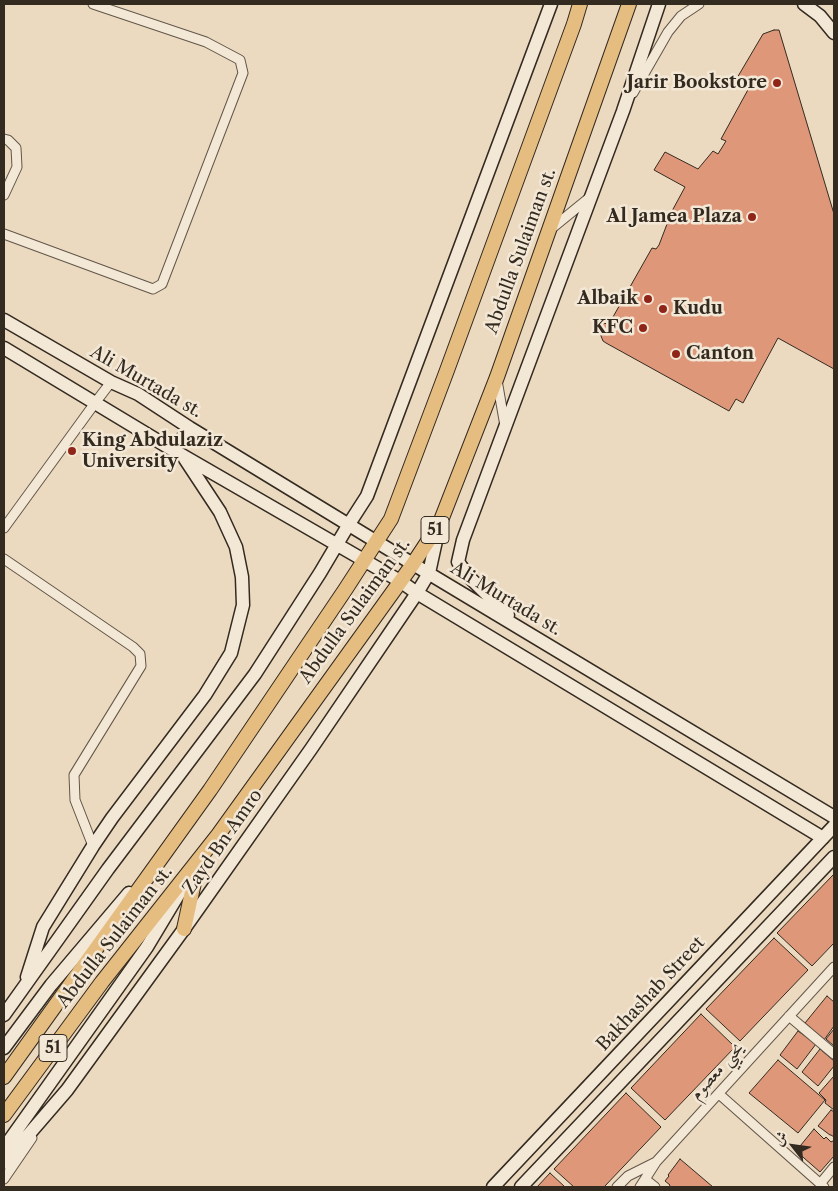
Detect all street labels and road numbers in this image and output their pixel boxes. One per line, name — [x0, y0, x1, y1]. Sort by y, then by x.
street label: Abdulla Sulaiman st. — [481, 165, 561, 337]
street label: Ali Murtada st. — [86, 341, 206, 423]
road number: 51 — [421, 516, 449, 544]
street label: Abdulla Sulaiman st. — [295, 534, 415, 688]
street label: Ali Murtada st. — [447, 557, 565, 641]
street label: Zayd Bn Amro — [179, 785, 267, 899]
street label: Abdulla Sulaiman st. — [53, 862, 177, 1012]
street label: Bakhashab Street — [592, 932, 710, 1056]
road number: 51 — [39, 1034, 67, 1062]
street label: يحيي معصوم — [685, 1038, 749, 1104]

